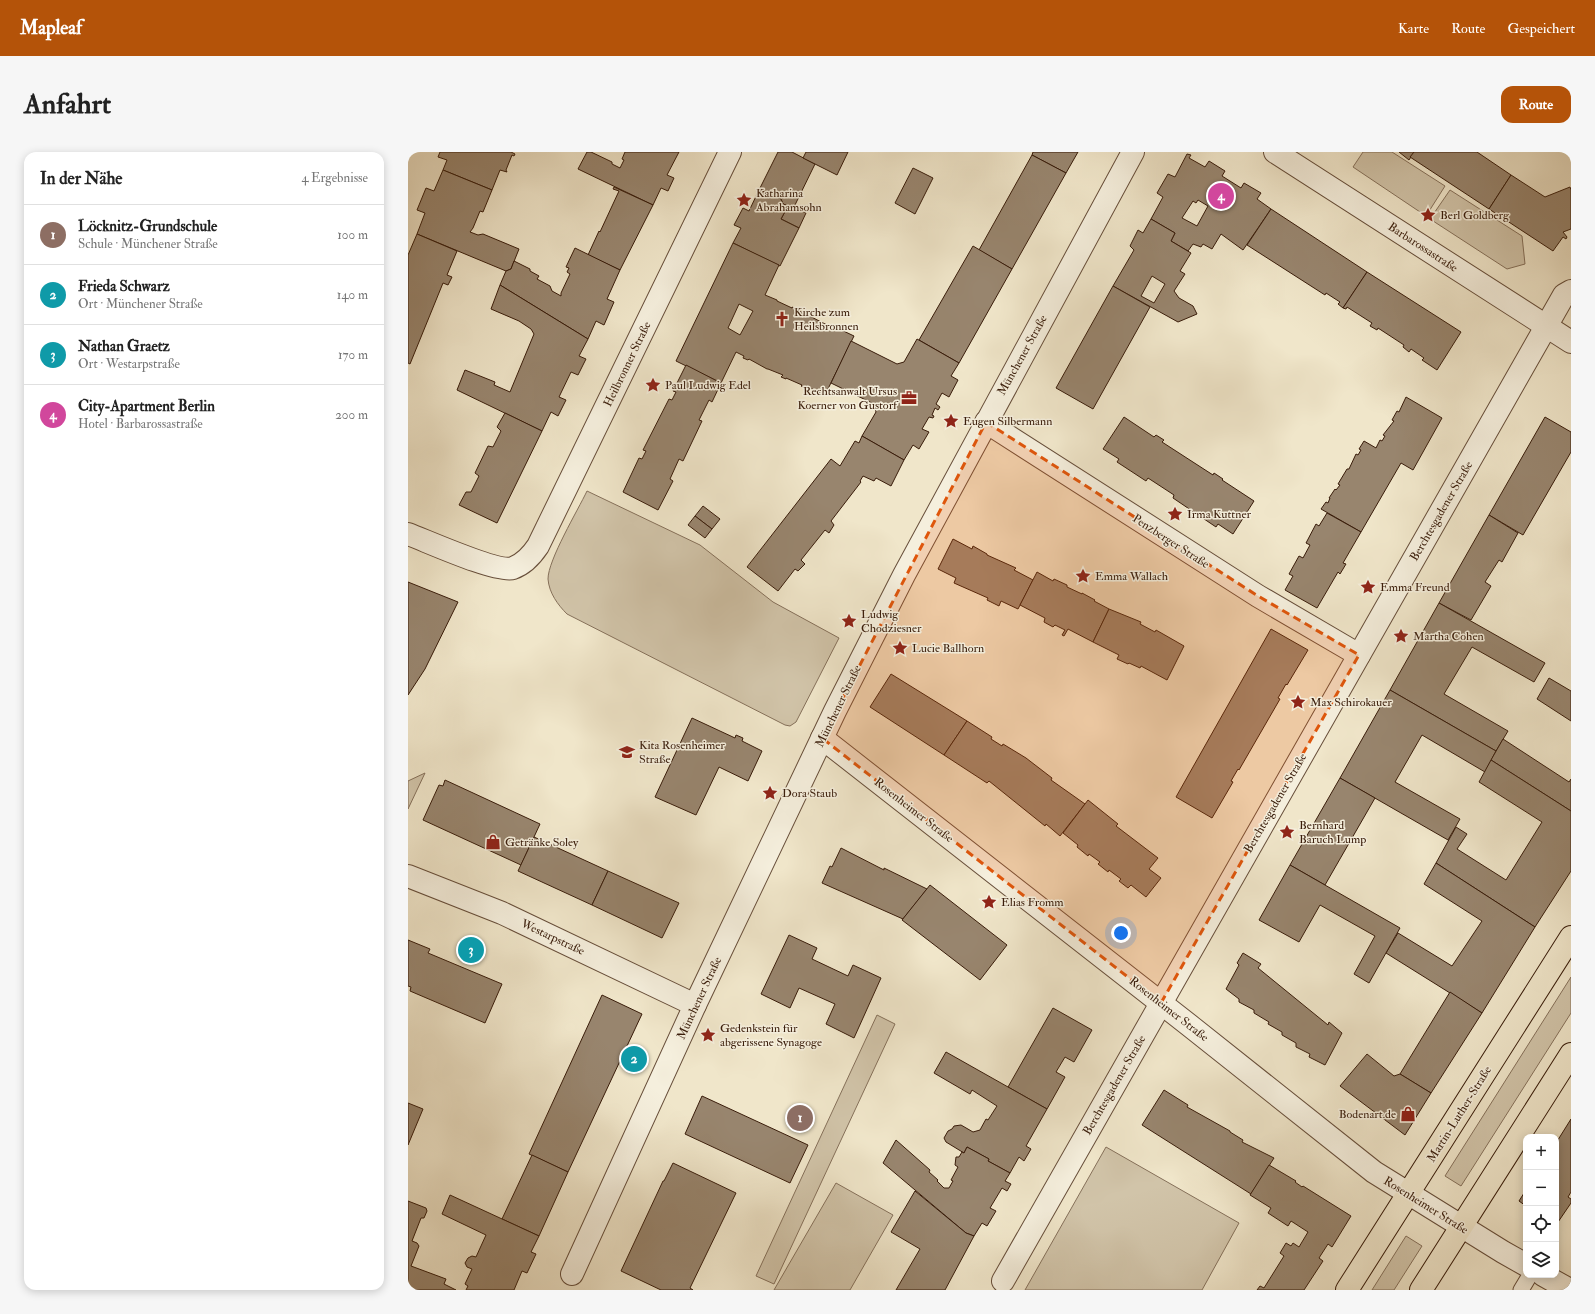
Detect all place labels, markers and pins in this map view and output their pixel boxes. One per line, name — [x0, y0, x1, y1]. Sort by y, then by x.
pin: 4 — [1208, 181, 1234, 211]
place label: Katharina Abrahamsohn — [755, 186, 822, 215]
place icon: Katharina Abrahamsohn — [735, 191, 753, 209]
place icon: Berl Goldberg — [1419, 206, 1437, 224]
place label: Berl Goldberg — [1440, 208, 1510, 223]
place label: Kirche zum Heilsbronnen — [794, 305, 859, 334]
church icon: Kirche zum Heilsbronnen — [773, 310, 791, 328]
place icon: Paul Ludwig Edel — [644, 376, 662, 394]
place label: Paul Ludwig Edel — [665, 378, 751, 393]
place label: Rechtsanwalt Ursus Koerner von Gustorf — [797, 384, 899, 413]
office icon: Rechtsanwalt Ursus Koerner von Gustorf — [900, 389, 918, 407]
place icon: Eugen Silbermann — [942, 412, 960, 430]
place label: Eugen Silbermann — [963, 414, 1052, 429]
place icon: Irma Kuttner — [1166, 505, 1184, 523]
place label: Irma Kuttner — [1187, 507, 1251, 522]
place icon: Emma Wallach — [1074, 567, 1092, 585]
place label: Emma Wallach — [1095, 569, 1169, 584]
place icon: Emma Freund — [1359, 578, 1377, 596]
place label: Emma Freund — [1380, 580, 1450, 595]
place label: Ludwig Chodziesner — [861, 607, 922, 636]
place icon: Ludwig Chodziesner — [840, 612, 858, 630]
place icon: Martha Cohen — [1392, 627, 1410, 645]
place label: Martha Cohen — [1413, 629, 1484, 644]
place icon: Lucie Ballhorn — [891, 639, 909, 657]
place label: Lucie Ballhorn — [912, 641, 984, 656]
place icon: Max Schirokauer — [1289, 693, 1307, 711]
place label: Max Schirokauer — [1310, 695, 1392, 710]
place label: Kita Rosenheimer Straße — [639, 738, 725, 767]
school or university icon: Kita Rosenheimer Straße — [618, 743, 636, 761]
place icon: Dora Staub — [761, 784, 779, 802]
place label: Dora Staub — [782, 786, 837, 801]
place label: Bernhard Baruch Lump — [1299, 818, 1366, 847]
place icon: Bernhard Baruch Lump — [1278, 823, 1296, 841]
shop icon: Getränke Soley — [484, 833, 502, 851]
place label: Getränke Soley — [505, 835, 579, 850]
place icon: Elias Fromm — [980, 893, 998, 911]
place label: Elias Fromm — [1001, 895, 1064, 910]
pin: 3 — [458, 935, 484, 965]
place label: Gedenkstein für abgerissene Synagoge — [720, 1021, 822, 1050]
place icon: Gedenkstein für abgerissene Synagoge — [699, 1026, 717, 1044]
pin: 2 — [621, 1044, 647, 1074]
pin: 1 — [787, 1103, 813, 1133]
shop icon: Bodenart.de — [1399, 1105, 1417, 1123]
place label: Bodenart.de — [1339, 1107, 1396, 1122]

